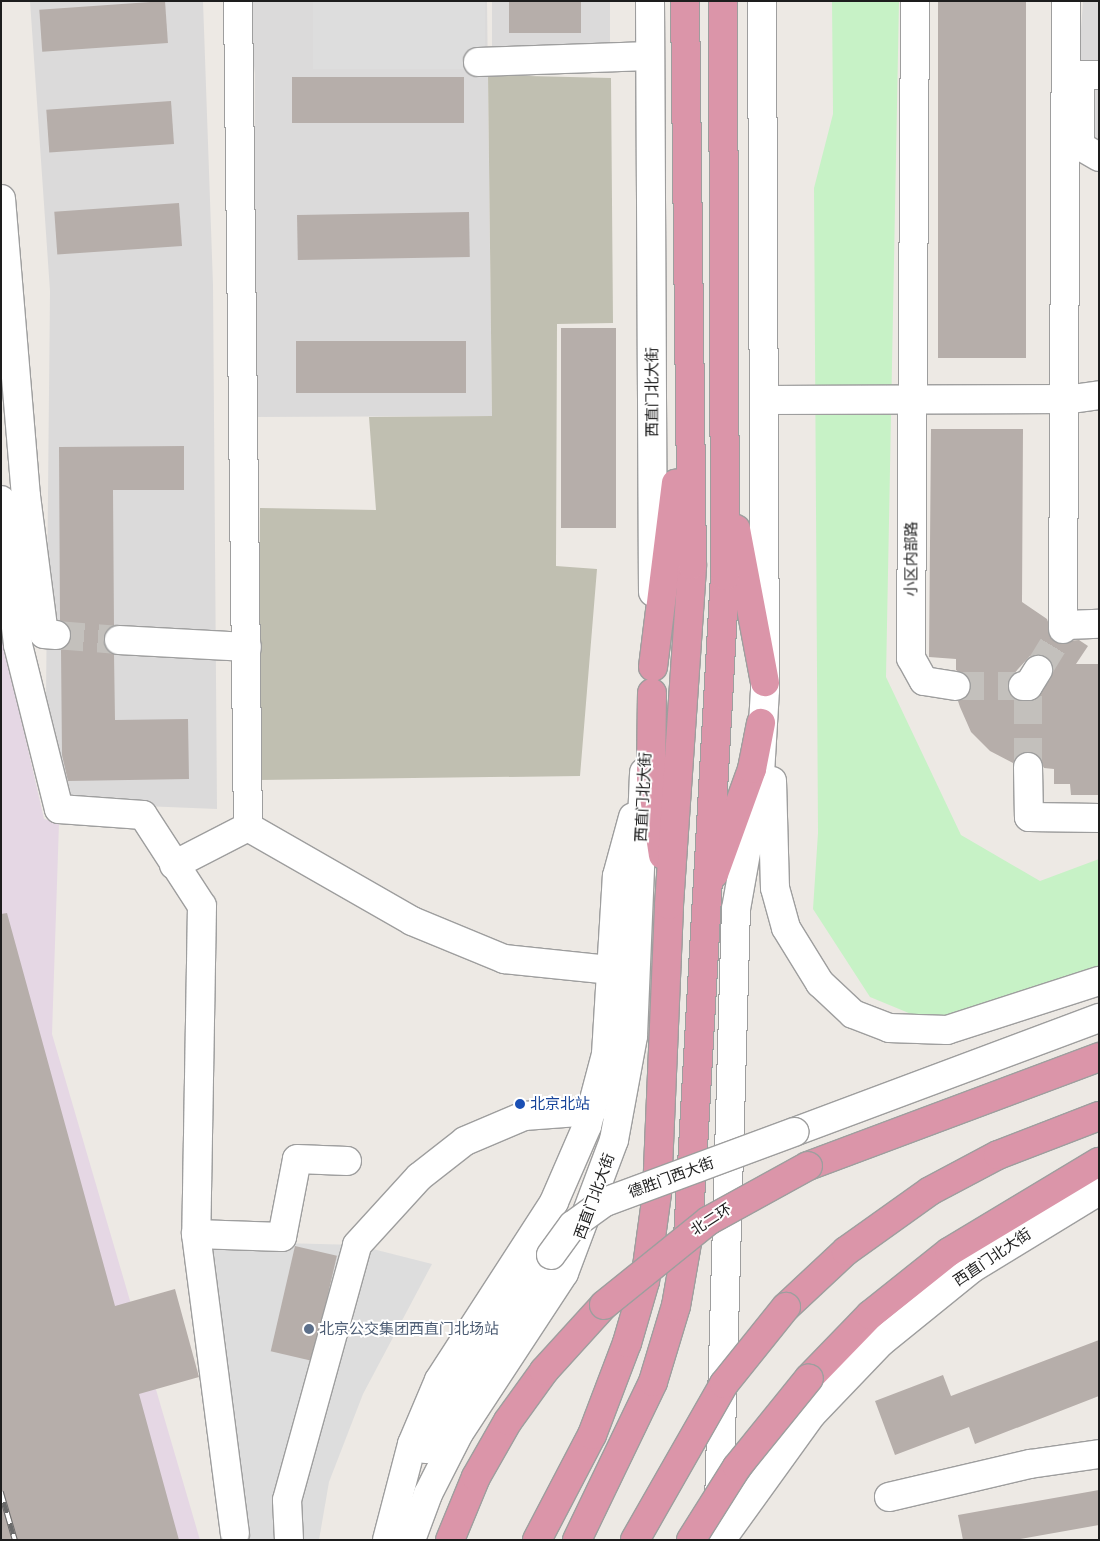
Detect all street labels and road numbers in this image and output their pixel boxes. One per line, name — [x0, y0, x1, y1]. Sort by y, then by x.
street label: 西直门北大街 — [643, 347, 661, 437]
street label: 小区内部路 — [902, 522, 920, 596]
street label: 西直门北大街 — [632, 752, 654, 842]
street label: 西直门北大街 — [570, 1151, 618, 1241]
street label: 德胜门西大街 — [626, 1153, 716, 1201]
street label: 北二环 — [687, 1199, 735, 1239]
street label: 西直门北大街 — [950, 1224, 1034, 1290]

